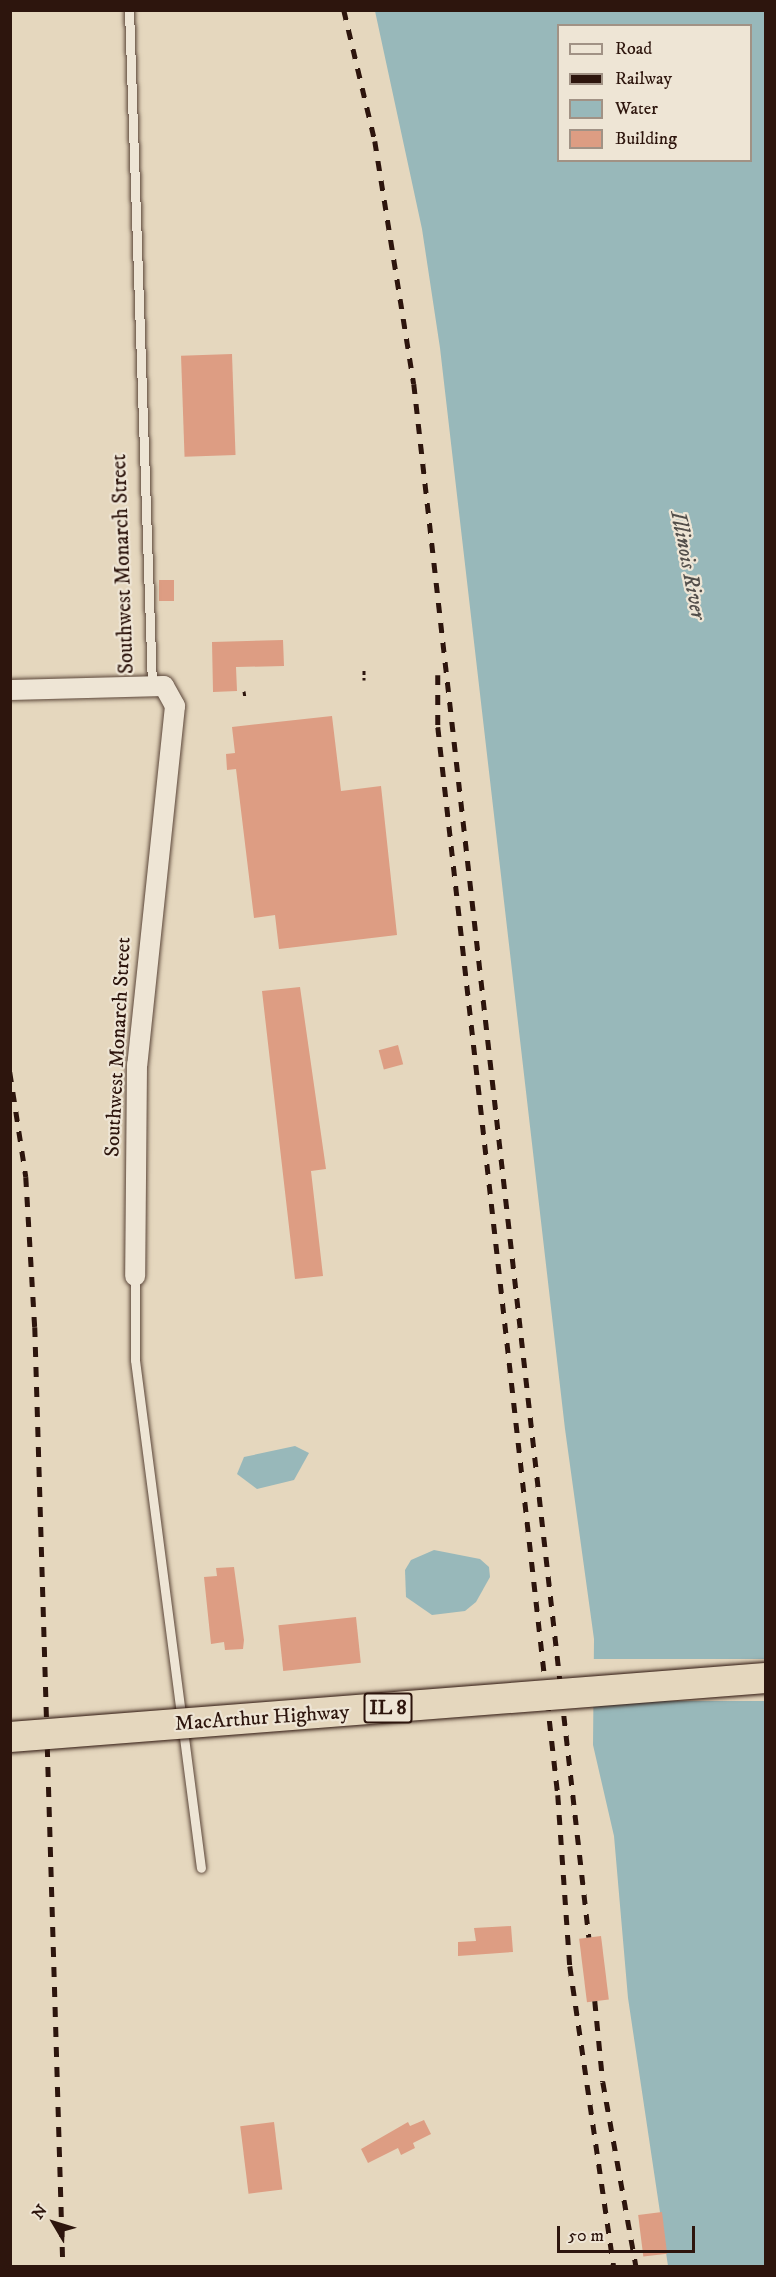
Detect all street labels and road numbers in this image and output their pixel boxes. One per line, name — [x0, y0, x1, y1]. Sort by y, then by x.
street label: Southwest Monarch Street — [107, 453, 139, 675]
street label: Southwest Monarch Street — [100, 936, 136, 1158]
road number: IL 8 — [362, 1691, 414, 1725]
street label: MacArthur Highway — [174, 1699, 350, 1737]

